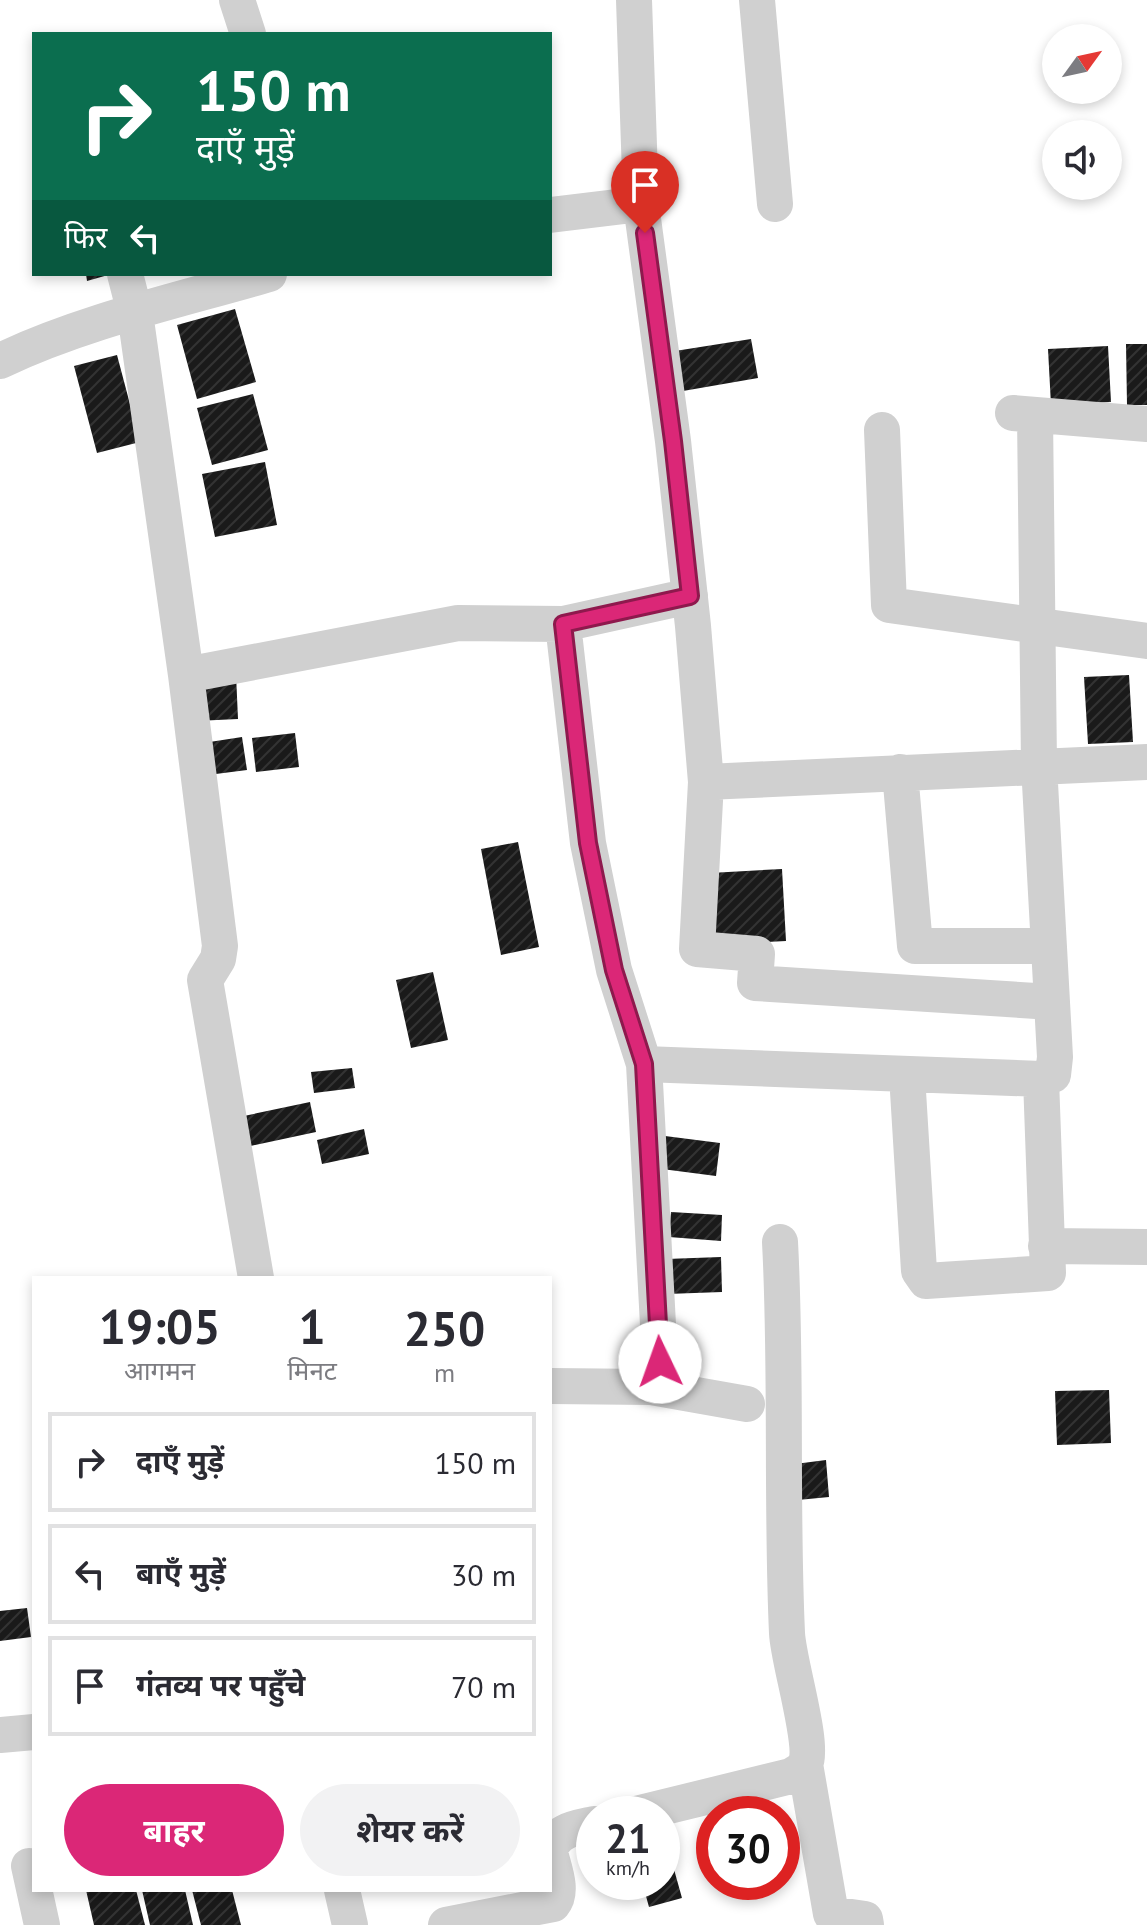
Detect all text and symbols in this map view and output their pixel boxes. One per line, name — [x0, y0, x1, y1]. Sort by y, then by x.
north arrow — [1042, 24, 1122, 104]
map controls — [1042, 24, 1122, 200]
text: 150 m — [196, 54, 351, 126]
icon: right — [64, 64, 168, 168]
button: sound — [1042, 120, 1122, 200]
text: दाएँ मुड़ें — [196, 124, 295, 171]
pin — [611, 151, 679, 233]
icon: arrive — [623, 163, 667, 207]
icon: left — [123, 216, 167, 260]
text: फिर — [64, 217, 107, 256]
text: 19:05 — [99, 1295, 220, 1357]
text: 1 — [298, 1295, 326, 1357]
text: 250 — [404, 1297, 485, 1359]
position arrow — [618, 1320, 702, 1404]
text: आगमन — [124, 1354, 195, 1387]
text: मिनट — [287, 1354, 337, 1387]
text: m — [434, 1356, 455, 1389]
icon: right — [68, 1440, 112, 1484]
text: दाएँ मुड़ें — [136, 1441, 224, 1480]
text: 150 m — [435, 1443, 516, 1482]
icon: left — [68, 1552, 112, 1596]
text: बाएँ मुड़ें — [136, 1553, 226, 1592]
text: 30 m — [451, 1555, 516, 1594]
icon: arrive — [68, 1664, 112, 1708]
text: गंतव्य पर पहुँचे — [136, 1665, 305, 1704]
text: 70 m — [451, 1667, 516, 1706]
button: बाहर — [64, 1784, 284, 1876]
button: शेयर करें — [300, 1784, 520, 1876]
speed limit sign: 30 — [696, 1796, 800, 1900]
text: 21 — [605, 1812, 651, 1864]
text: km/h — [606, 1855, 650, 1881]

